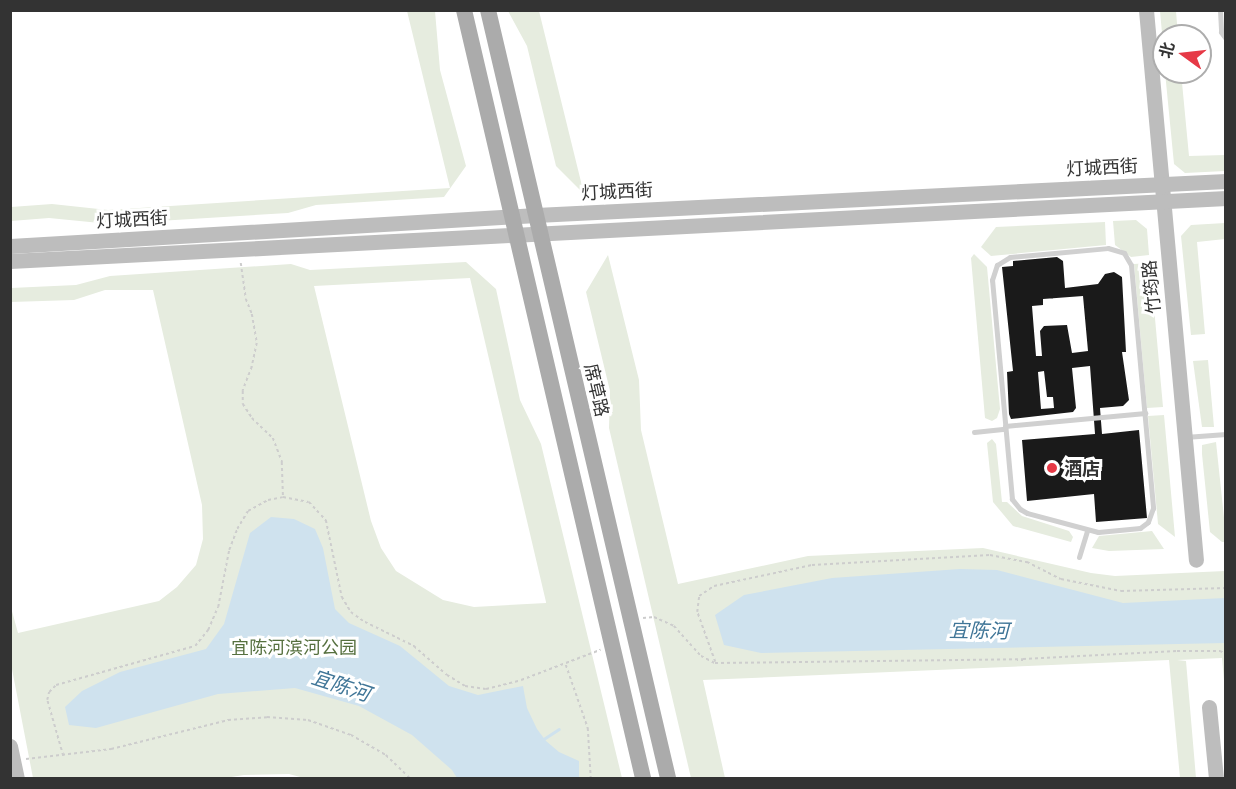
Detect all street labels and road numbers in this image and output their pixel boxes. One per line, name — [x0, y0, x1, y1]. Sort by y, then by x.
street label: 灯城西街 — [1065, 154, 1139, 180]
street label: 灯城西街 — [580, 178, 654, 204]
street label: 灯城西街 — [95, 206, 169, 232]
street label: 竹筠路 — [1138, 259, 1164, 315]
street label: 席草路 — [580, 361, 614, 419]

